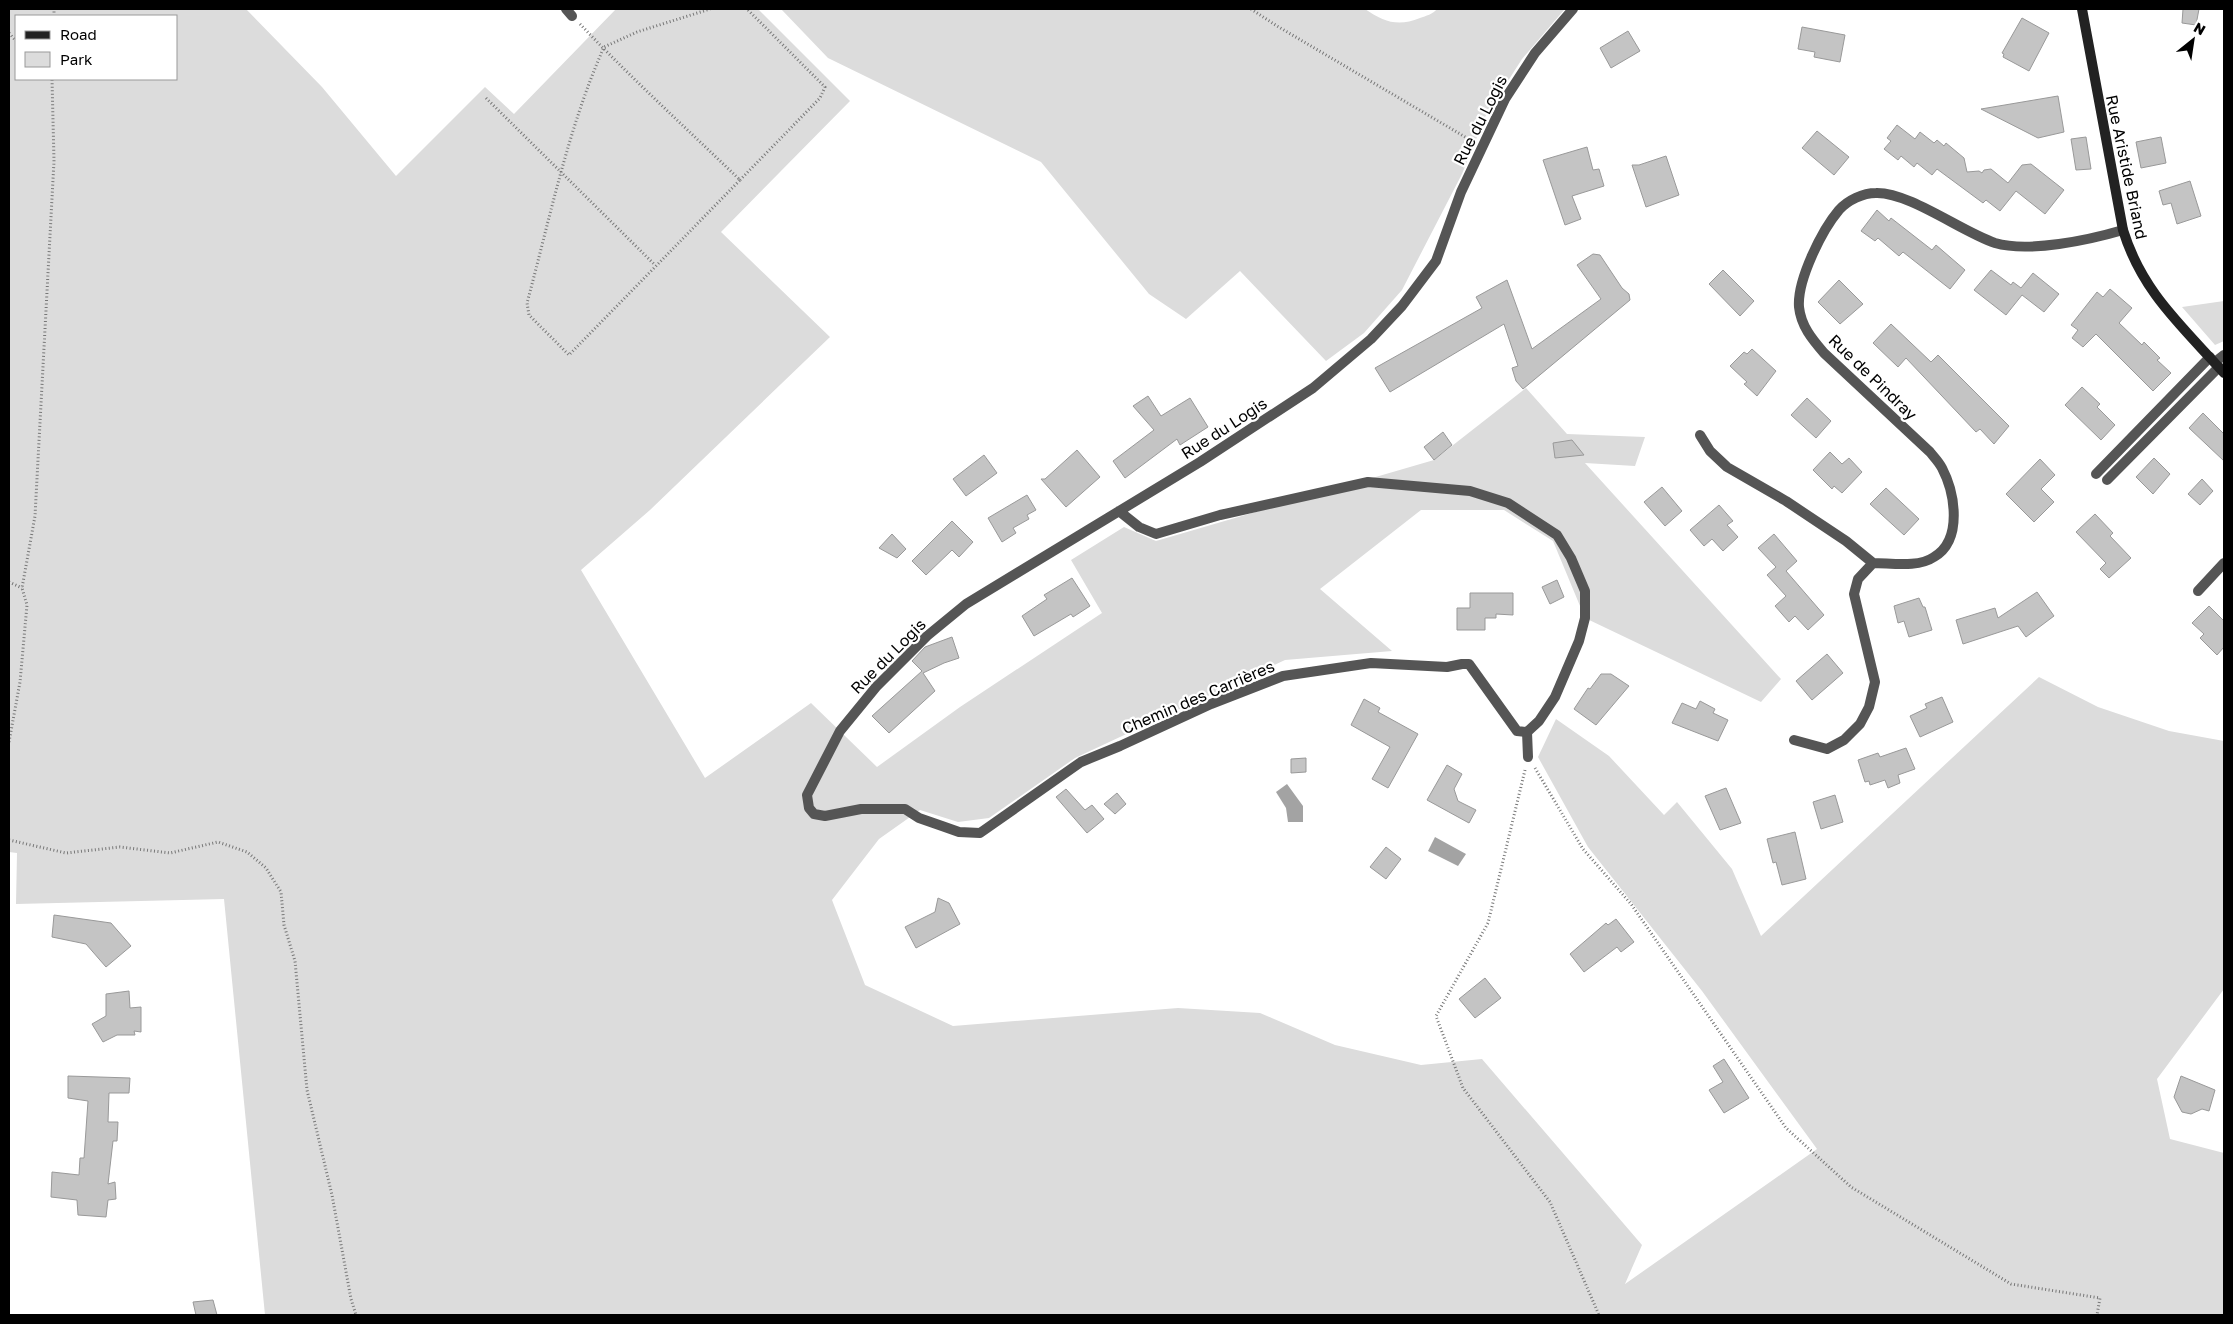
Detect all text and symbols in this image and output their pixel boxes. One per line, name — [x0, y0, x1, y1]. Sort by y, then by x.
legend — [15, 15, 178, 80]
north arrow — [2168, 15, 2218, 65]
text: N — [2191, 18, 2209, 38]
text: Road — [60, 25, 97, 43]
text: Park — [60, 50, 93, 68]
street label: Rue du Logis — [1449, 72, 1511, 168]
street label: Rue Aristide Briand — [2102, 93, 2152, 241]
street label: Rue de Pindray — [1825, 330, 1921, 424]
street label: Rue du Logis — [1177, 393, 1271, 463]
street label: Rue du Logis — [846, 614, 930, 698]
street label: Chemin des Carrières — [1119, 656, 1277, 738]

